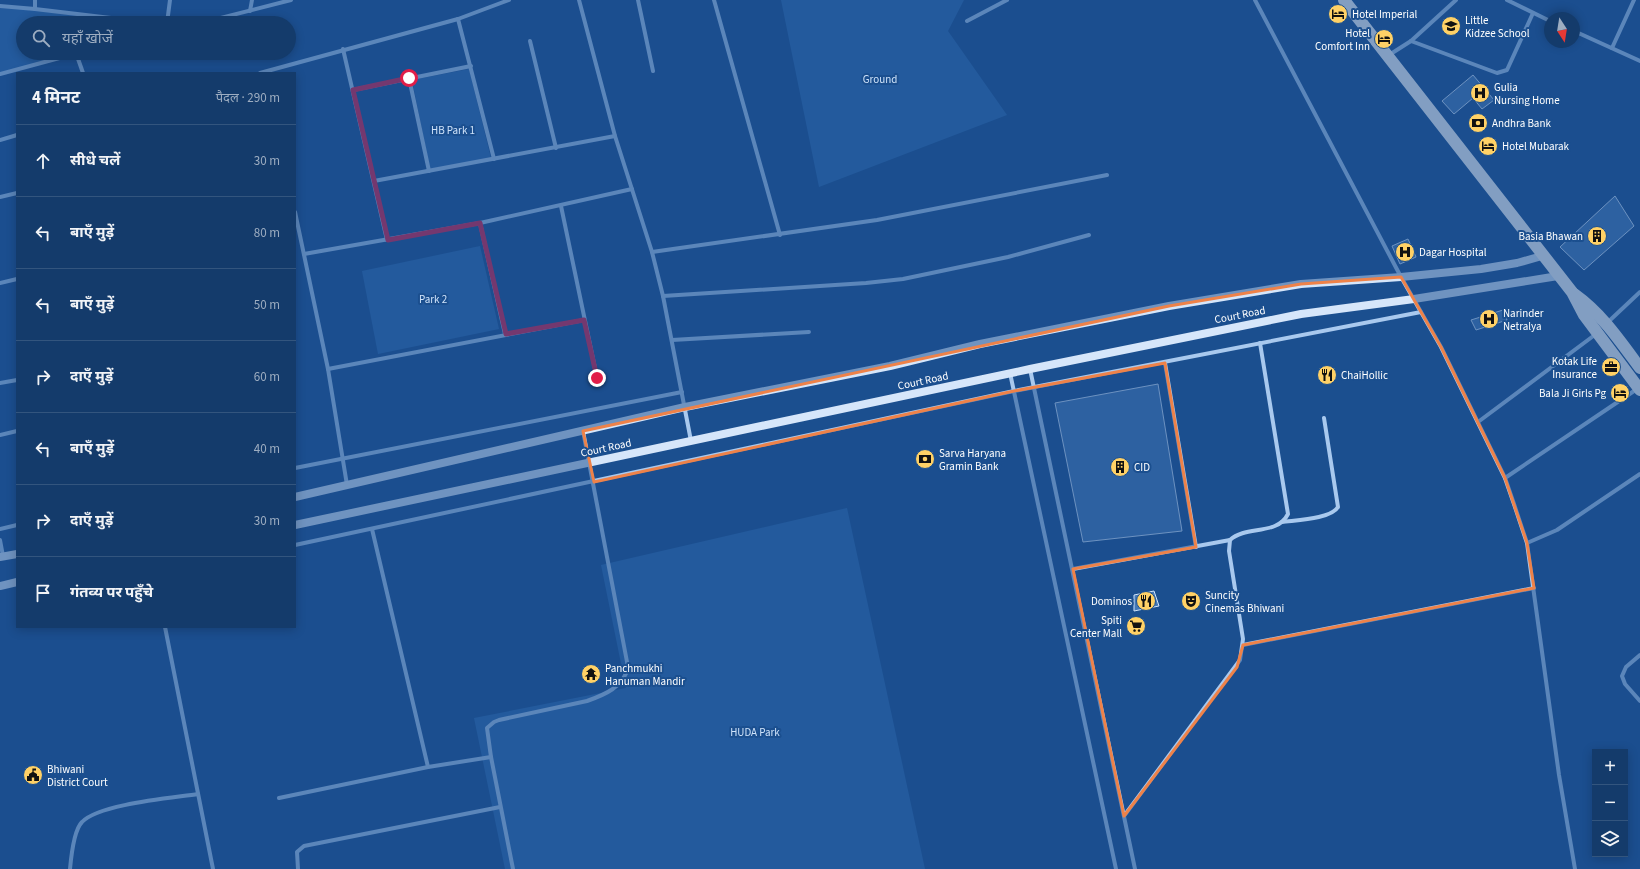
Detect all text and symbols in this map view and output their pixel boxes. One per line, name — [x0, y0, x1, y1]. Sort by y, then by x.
hotel icon: Hotel Imperial — [1327, 3, 1349, 25]
place label: Hotel Imperial — [1352, 7, 1418, 22]
north arrow — [1544, 12, 1580, 48]
place label: Little Kidzee School — [1465, 13, 1530, 41]
school or university icon: Little Kidzee School — [1440, 15, 1462, 37]
search box — [16, 16, 296, 60]
place label: Hotel Comfort Inn — [1315, 26, 1370, 54]
icon: search — [30, 27, 52, 49]
text: यहाँ खोजें — [62, 28, 113, 49]
hotel icon: Hotel Comfort Inn — [1373, 28, 1395, 50]
route start — [400, 69, 418, 87]
park label: Ground — [863, 72, 897, 87]
place label: Gulia Nursing Home — [1494, 80, 1560, 108]
hospital icon: Gulia Nursing Home — [1469, 82, 1491, 104]
text: 4 मिनट — [32, 86, 80, 110]
text: पैदल · 290 m — [216, 89, 280, 107]
bank icon: Andhra Bank — [1467, 112, 1489, 134]
place label: Andhra Bank — [1492, 116, 1551, 131]
park label: HB Park 1 — [431, 123, 475, 138]
hotel icon: Hotel Mubarak — [1477, 135, 1499, 157]
place label: Hotel Mubarak — [1502, 139, 1570, 154]
icon: ahead — [32, 150, 54, 172]
text: सीधे चलें — [70, 150, 120, 171]
text: 30 m — [254, 152, 280, 170]
icon: left — [32, 222, 54, 244]
text: बाएँ मुड़ें — [70, 222, 114, 243]
text: 80 m — [254, 224, 280, 242]
building icon: Basia Bhawan — [1586, 225, 1608, 247]
place label: Basia Bhawan — [1519, 229, 1583, 244]
hospital icon: Dagar Hospital — [1394, 241, 1416, 263]
place label: Dagar Hospital — [1419, 245, 1487, 260]
park label: Park 2 — [419, 292, 447, 307]
icon: left — [32, 294, 54, 316]
text: बाएँ मुड़ें — [70, 294, 114, 315]
text: 50 m — [254, 296, 280, 314]
street label: Court Road — [1213, 303, 1267, 327]
place label: Narinder Netralya — [1503, 306, 1544, 334]
hospital icon: Narinder Netralya — [1478, 308, 1500, 330]
place label: Kotak Life Insurance — [1552, 354, 1598, 382]
office icon: Kotak Life Insurance — [1600, 356, 1622, 378]
restaurant icon: ChaiHollic — [1316, 364, 1338, 386]
icon: right — [32, 366, 54, 388]
text: दाएँ मुड़ें — [70, 366, 113, 387]
text: 60 m — [254, 368, 280, 386]
street label: Court Road — [896, 368, 950, 394]
place label: ChaiHollic — [1341, 368, 1388, 383]
route end — [588, 369, 606, 387]
hotel icon: Bala Ji Girls Pg — [1609, 382, 1631, 404]
place label: Bala Ji Girls Pg — [1539, 386, 1606, 401]
street label: Court Road — [579, 435, 633, 461]
icon: left — [32, 438, 54, 460]
text: बाएँ मुड़ें — [70, 438, 114, 459]
text: 40 m — [254, 440, 280, 458]
place label: Sarva Haryana Gramin Bank — [939, 446, 1006, 474]
bank icon: Sarva Haryana Gramin Bank — [914, 448, 936, 470]
building icon: CID — [1109, 456, 1131, 478]
place label: CID — [1134, 460, 1150, 475]
icon: right — [32, 510, 54, 532]
text: दाएँ मुड़ें — [70, 510, 113, 531]
text: 30 m — [254, 512, 280, 530]
icon: arrive — [32, 582, 54, 604]
text: गंतव्य पर पहुँचे — [70, 582, 153, 603]
place label: Suncity Cinemas Bhiwani — [1205, 588, 1284, 616]
restaurant icon: Dominos — [1135, 590, 1157, 612]
theatre icon: Suncity Cinemas Bhiwani — [1180, 590, 1202, 612]
place label: Dominos — [1091, 594, 1132, 609]
place label: Spiti Center Mall — [1070, 613, 1122, 641]
supermarket icon: Spiti Center Mall — [1125, 615, 1147, 637]
place label: Panchmukhi Hanuman Mandir — [605, 661, 685, 689]
temple icon: Panchmukhi Hanuman Mandir — [580, 663, 602, 685]
park label: HUDA Park — [730, 725, 780, 740]
map controls — [1592, 749, 1628, 857]
button: + — [1592, 749, 1628, 785]
place label: Bhiwani District Court — [47, 762, 108, 790]
public building icon: Bhiwani District Court — [22, 764, 44, 786]
button: − — [1592, 785, 1628, 821]
button: layers — [1592, 821, 1628, 857]

